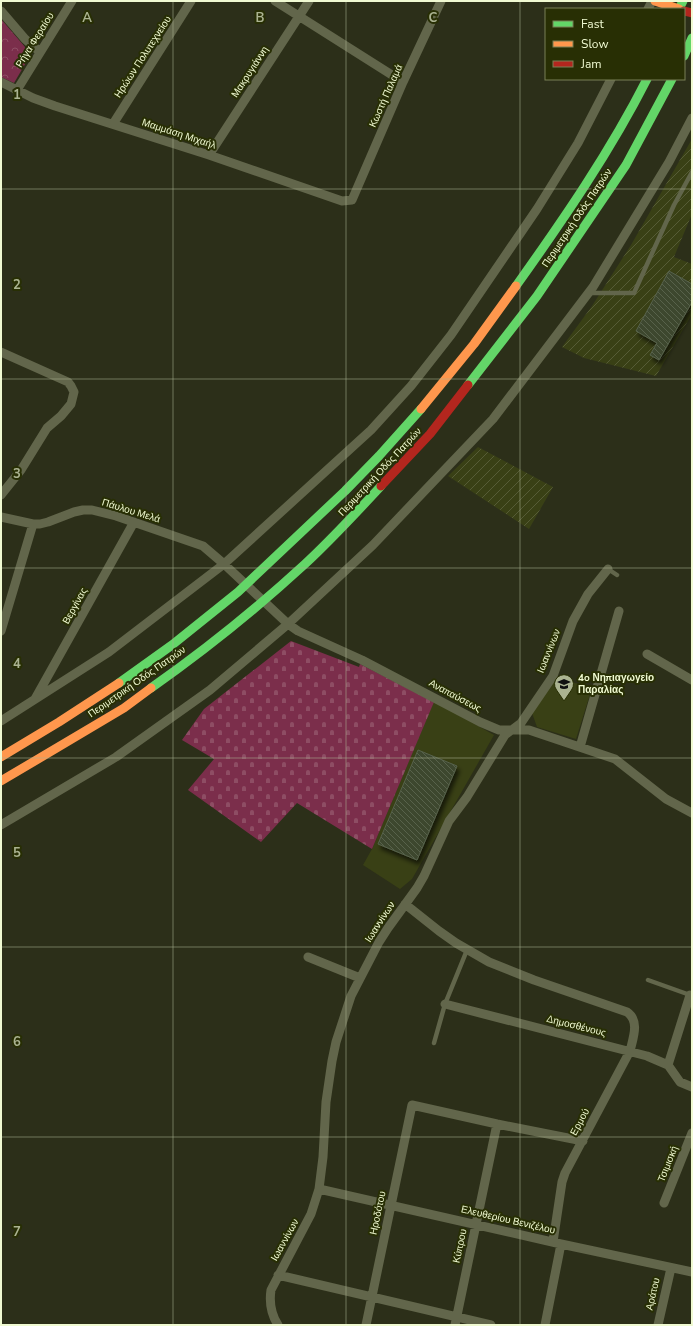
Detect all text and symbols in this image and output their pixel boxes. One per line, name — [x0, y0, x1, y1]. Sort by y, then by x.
legend — [545, 8, 685, 80]
text: A — [82, 9, 92, 27]
text: B — [256, 9, 265, 27]
text: C — [429, 9, 438, 27]
street label: Ρήγα Φεραίου — [12, 10, 58, 70]
street label: Ηρώων Πολυτεχνείου — [111, 13, 175, 101]
text: Fast — [581, 16, 604, 32]
text: Slow — [581, 36, 609, 52]
street label: Μακρυγιάννη — [228, 44, 272, 100]
text: Jam — [580, 56, 602, 72]
street label: Κωστή Παλαμά — [366, 62, 406, 130]
text: 1 — [13, 86, 21, 104]
street label: Μαμμάση Μιχαήλ — [140, 115, 218, 153]
street label: Περιμετρική Οδός Πατρών — [539, 166, 615, 270]
text: 2 — [13, 276, 21, 294]
street label: Περιμετρική Οδός Πατρών — [335, 425, 425, 519]
text: 3 — [13, 465, 21, 483]
street label: Πάυλου Μελά — [100, 495, 162, 527]
street label: Βεργίνας — [59, 585, 91, 627]
street label: Ιωαννίνων — [534, 627, 564, 675]
street label: Περιμετρική Οδός Πατρών — [85, 643, 189, 721]
text: 4 — [13, 655, 21, 673]
place label: 4o Νηπιαγωγείο Παραλίας — [578, 671, 654, 697]
school or university icon: 4o Νηπιαγωγείο Παραλίας — [553, 673, 575, 701]
street label: Αναπαύσεως — [426, 676, 484, 716]
text: 5 — [13, 844, 21, 862]
street label: Ιωαννίνων — [361, 899, 399, 945]
street label: Δημοσθένους — [545, 1012, 607, 1040]
text: 6 — [13, 1033, 21, 1051]
street label: Ερμού — [567, 1106, 593, 1138]
street label: Τσιμισκή — [654, 1144, 682, 1184]
street label: Ηροδότου — [367, 1190, 389, 1236]
street label: Ελευθερίου Βενιζέλου — [460, 1202, 556, 1238]
street label: Ιωαννίνων — [268, 1216, 302, 1264]
text: 7 — [13, 1223, 21, 1241]
street label: Κύπρου — [450, 1228, 470, 1264]
street label: Αράτου — [642, 1276, 664, 1312]

